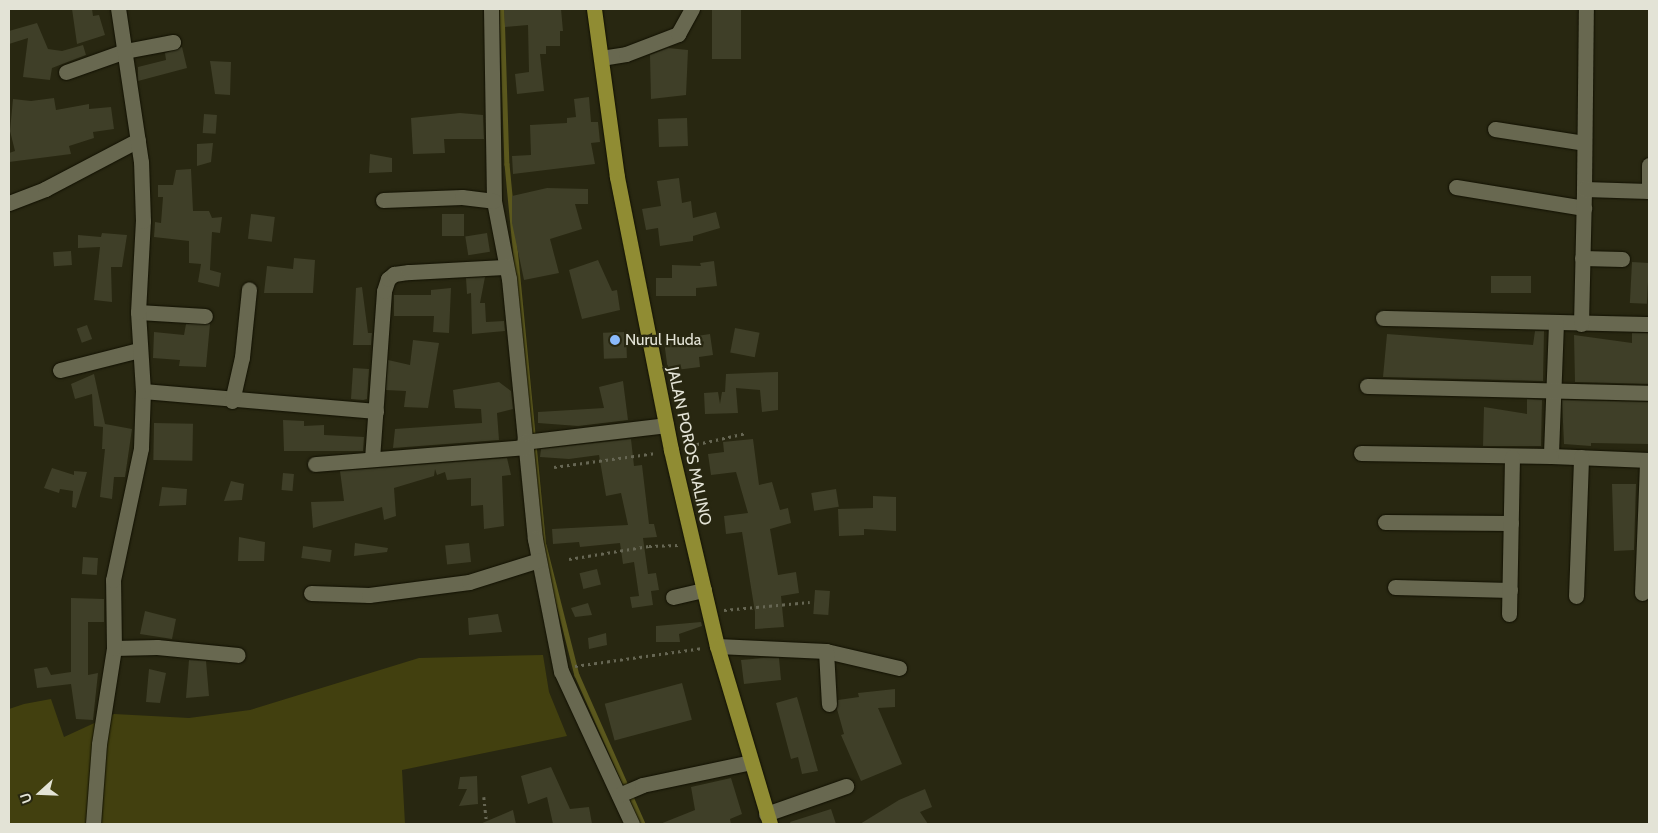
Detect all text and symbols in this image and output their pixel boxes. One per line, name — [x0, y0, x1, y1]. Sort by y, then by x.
place label: Nurul Huda — [625, 330, 701, 350]
marker: Nurul Huda — [609, 334, 621, 346]
street label: JALAN POROS MALINO — [663, 365, 715, 527]
north arrow — [15, 768, 65, 818]
text: U — [16, 790, 36, 806]

